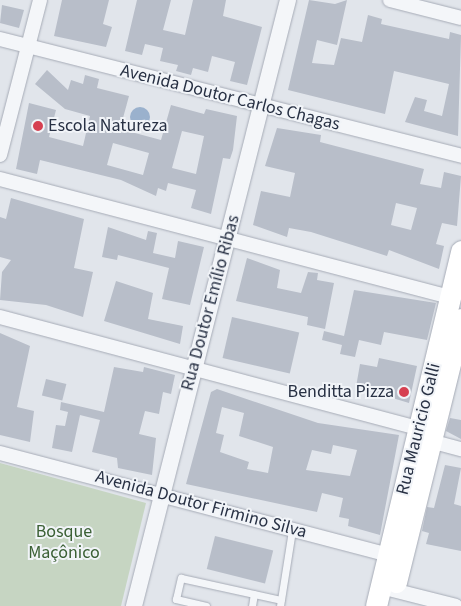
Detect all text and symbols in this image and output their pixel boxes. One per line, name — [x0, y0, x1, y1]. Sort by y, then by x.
street label: Avenida Doutor Carlos Chagas — [118, 60, 342, 136]
place label: Escola Natureza — [48, 115, 168, 137]
marker: Escola Natureza — [32, 120, 44, 132]
street label: Rua Doutor Emílio Ribas — [177, 213, 245, 393]
street label: Rua Mauricio Galli — [392, 361, 446, 497]
place label: Benditta Pizza — [288, 381, 394, 403]
marker: Benditta Pizza — [398, 386, 410, 398]
street label: Avenida Doutor Firmino Silva — [93, 466, 309, 544]
park label: Bosque Maçônico — [28, 522, 100, 564]

